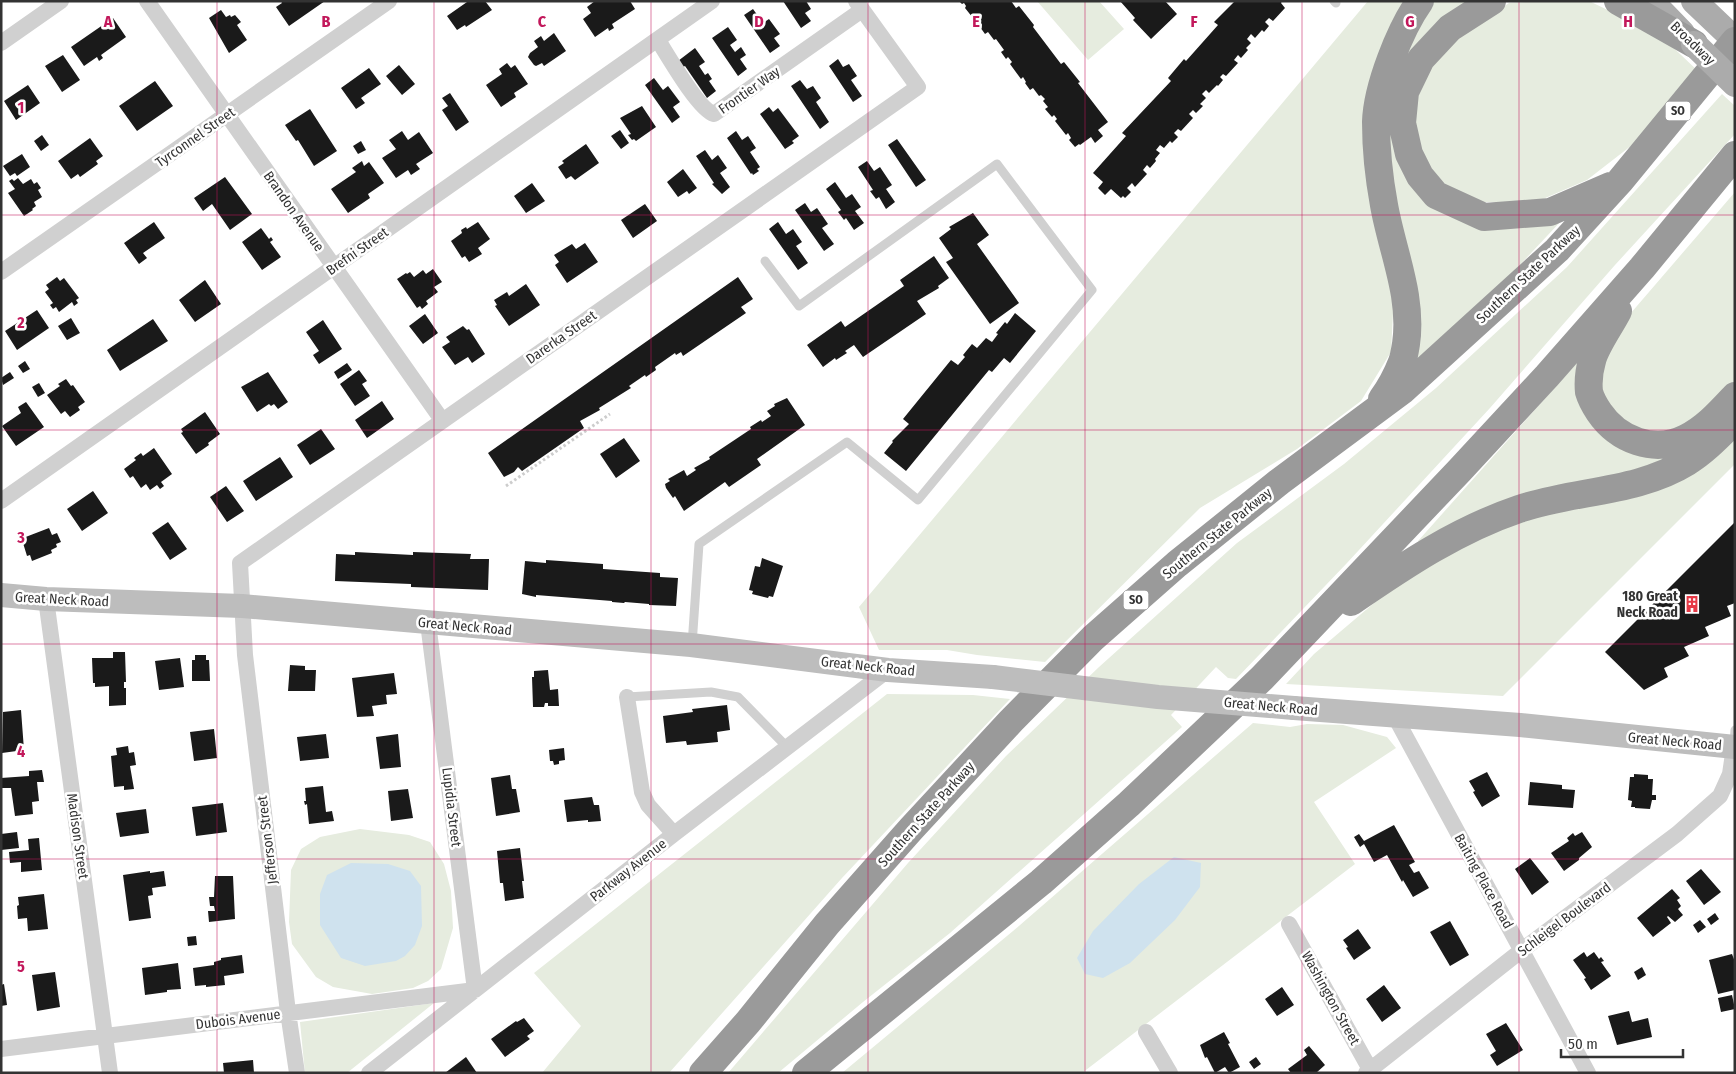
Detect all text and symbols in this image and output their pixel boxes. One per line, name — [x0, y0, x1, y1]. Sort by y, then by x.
text: A — [103, 12, 113, 31]
text: B — [322, 12, 331, 31]
text: C — [538, 12, 547, 31]
text: D — [754, 12, 764, 31]
text: E — [972, 12, 980, 31]
text: F — [1190, 12, 1198, 31]
text: G — [1405, 12, 1415, 31]
text: H — [1623, 12, 1633, 31]
street label: Broadway — [1667, 18, 1719, 69]
street label: Frontier Way — [715, 63, 784, 118]
text: 1 — [18, 98, 24, 117]
road number: SO — [1666, 102, 1690, 120]
street label: Tyrconnel Street — [152, 104, 239, 171]
street label: Brandon Avenue — [260, 168, 328, 255]
street label: Southern State Parkway — [1473, 221, 1584, 327]
street label: Brefni Street — [323, 224, 392, 279]
street label: Darerka Street — [523, 307, 600, 368]
text: 2 — [16, 313, 25, 332]
street label: Southern State Parkway — [1159, 484, 1276, 583]
text: 3 — [16, 528, 25, 547]
place label: 180 Great Neck Road — [1617, 588, 1679, 621]
street label: Great Neck Road — [14, 589, 109, 610]
road number: SO — [1124, 590, 1148, 610]
building icon: 180 Great Neck Road — [1682, 594, 1702, 614]
street label: Great Neck Road — [417, 614, 513, 639]
street label: Great Neck Road — [820, 653, 916, 680]
street label: Great Neck Road — [1223, 694, 1319, 719]
street label: Great Neck Road — [1627, 729, 1723, 754]
text: 4 — [17, 742, 25, 761]
street label: Southern State Parkway — [875, 758, 979, 870]
street label: Lupidia Street — [438, 766, 465, 848]
street label: Madison Street — [63, 792, 92, 880]
street label: Jefferson Street — [254, 794, 281, 885]
street label: Baiting Place Road — [1450, 831, 1517, 932]
street label: Parkway Avenue — [587, 835, 670, 905]
street label: Schleigel Boulevard — [1514, 879, 1614, 960]
street label: Washington Street — [1298, 948, 1364, 1048]
text: 5 — [17, 957, 25, 976]
street label: Dubois Avenue — [195, 1006, 281, 1033]
scale bar — [1561, 1026, 1684, 1058]
text: 50 m — [1568, 1035, 1598, 1053]

